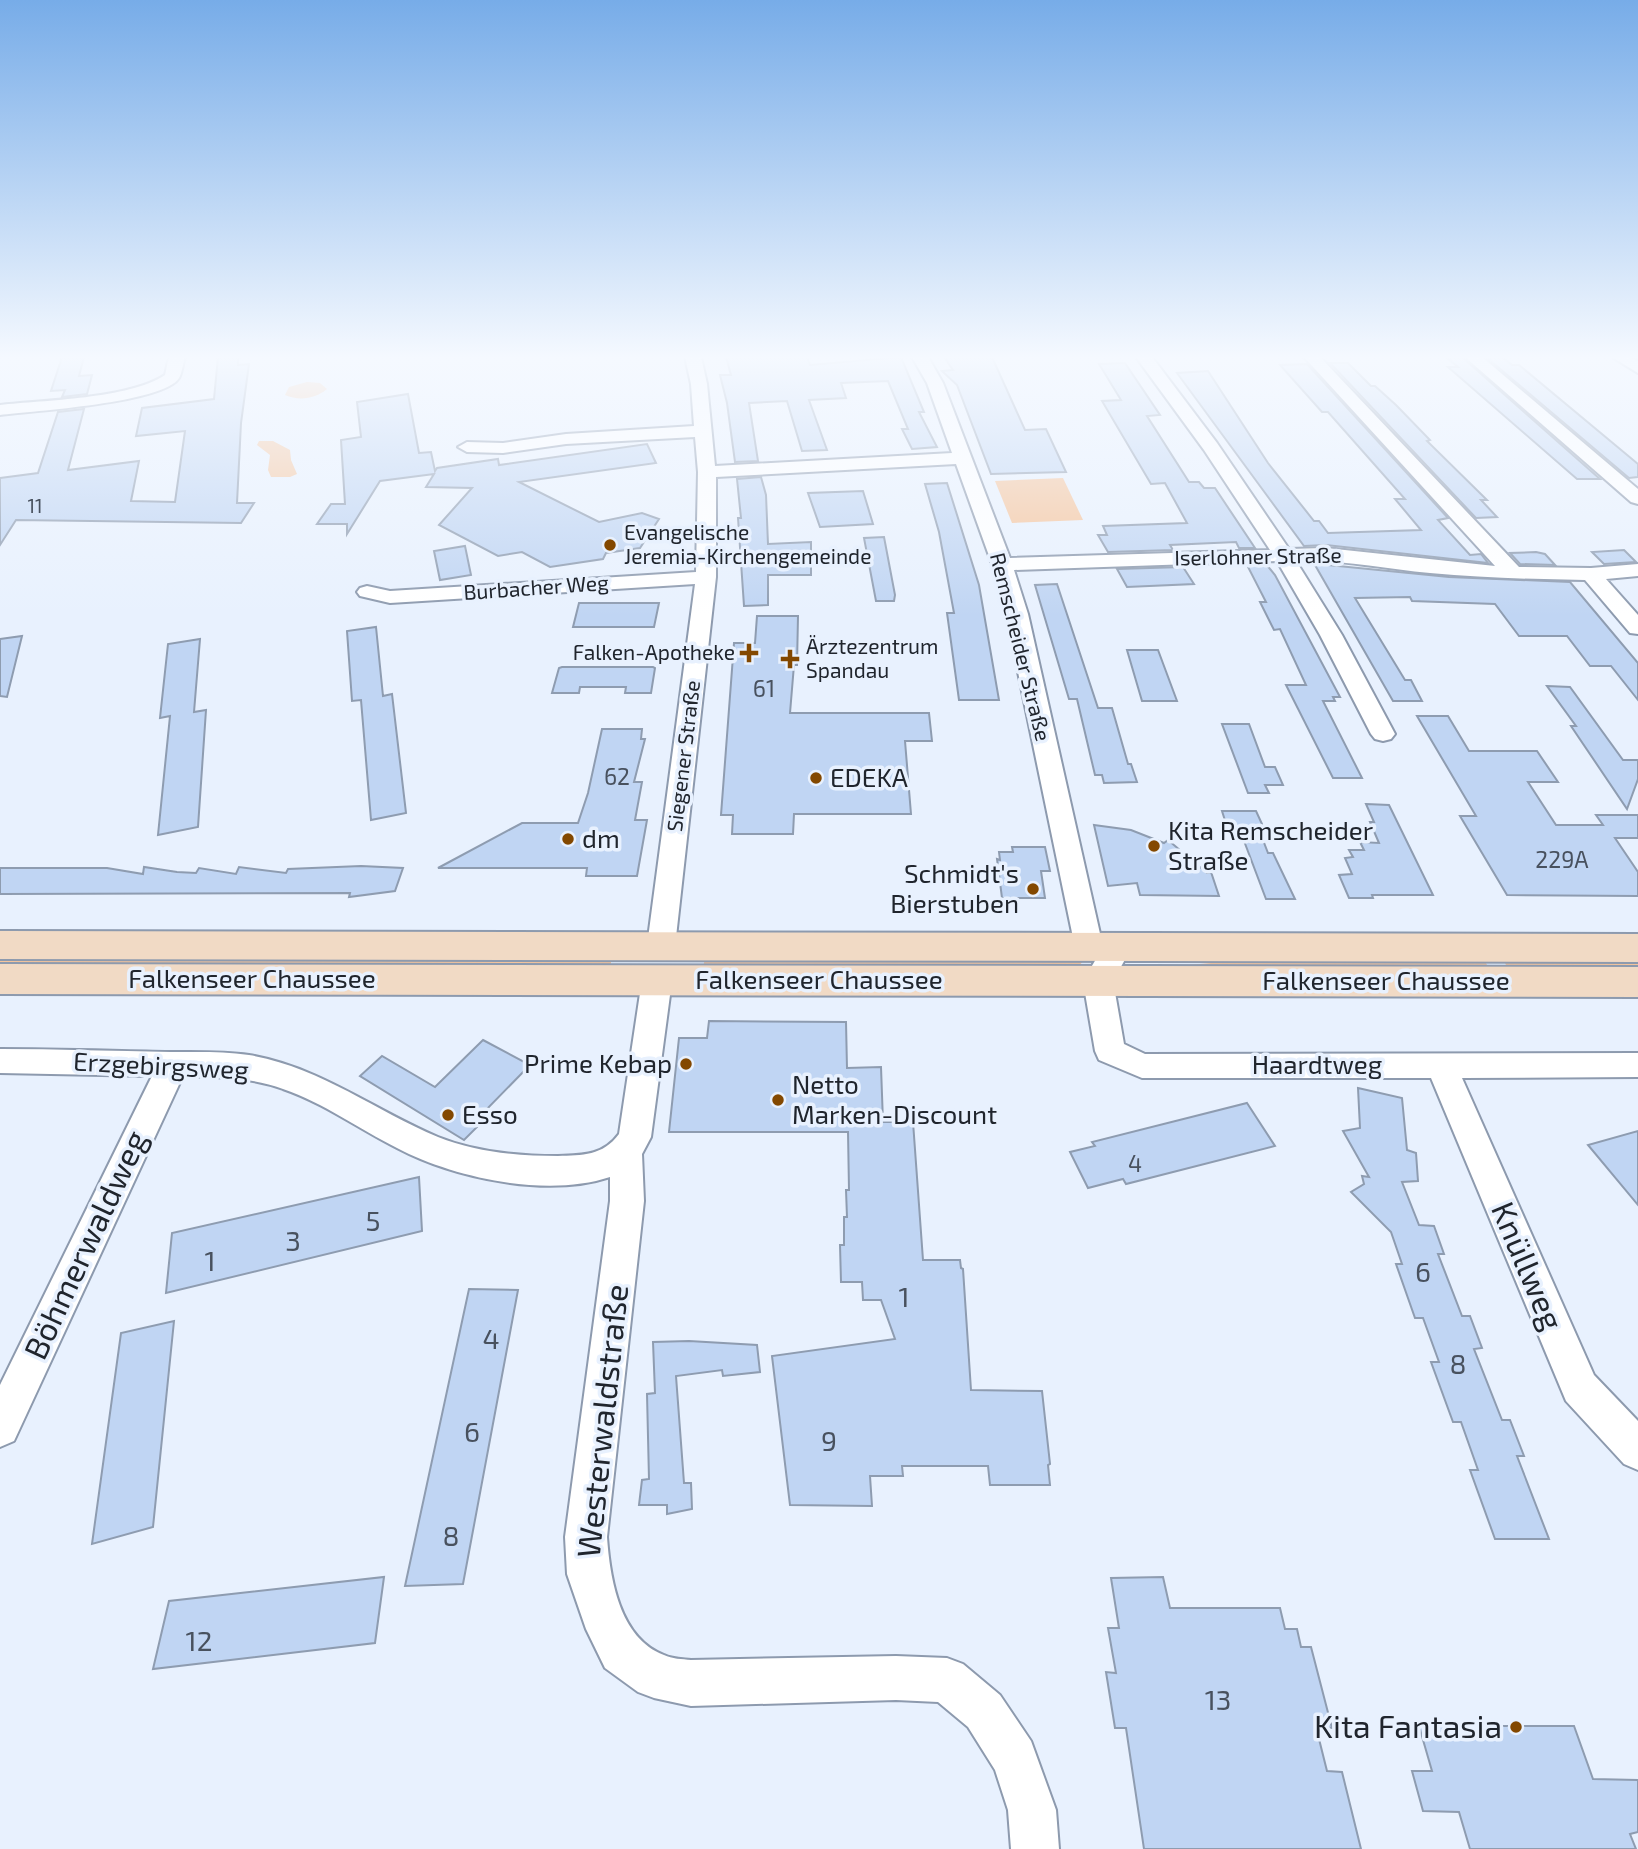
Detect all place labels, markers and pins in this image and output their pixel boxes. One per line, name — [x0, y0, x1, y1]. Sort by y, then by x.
place label: Evangelische Jeremia-Kirchengemeinde — [624, 519, 871, 568]
marker: Evangelische Jeremia-Kirchengemeinde — [602, 537, 618, 553]
place label: Ärztezentrum Spandau — [806, 633, 938, 682]
place label: Falken-Apotheke — [573, 639, 735, 664]
marker: Falken-Apotheke — [741, 645, 757, 661]
marker: Ärztezentrum Spandau — [780, 649, 800, 669]
place label: EDEKA — [830, 761, 908, 792]
marker: EDEKA — [808, 770, 824, 786]
place label: Kita Remscheider Straße — [1168, 814, 1373, 875]
place label: dm — [582, 822, 620, 853]
marker: dm — [560, 831, 576, 847]
marker: Kita Remscheider Straße — [1146, 838, 1162, 854]
place label: Schmidt's Bierstuben — [890, 857, 1019, 918]
marker: Schmidt's Bierstuben — [1025, 881, 1041, 897]
place label: Prime Kebap — [524, 1047, 672, 1078]
marker: Prime Kebap — [678, 1056, 694, 1072]
place label: Netto Marken-Discount — [792, 1068, 997, 1129]
marker: Netto Marken-Discount — [770, 1092, 786, 1108]
place label: Esso — [462, 1098, 518, 1129]
marker: Esso — [440, 1107, 456, 1123]
place label: Kita Fantasia — [1314, 1706, 1502, 1744]
marker: Kita Fantasia — [1508, 1719, 1524, 1735]

